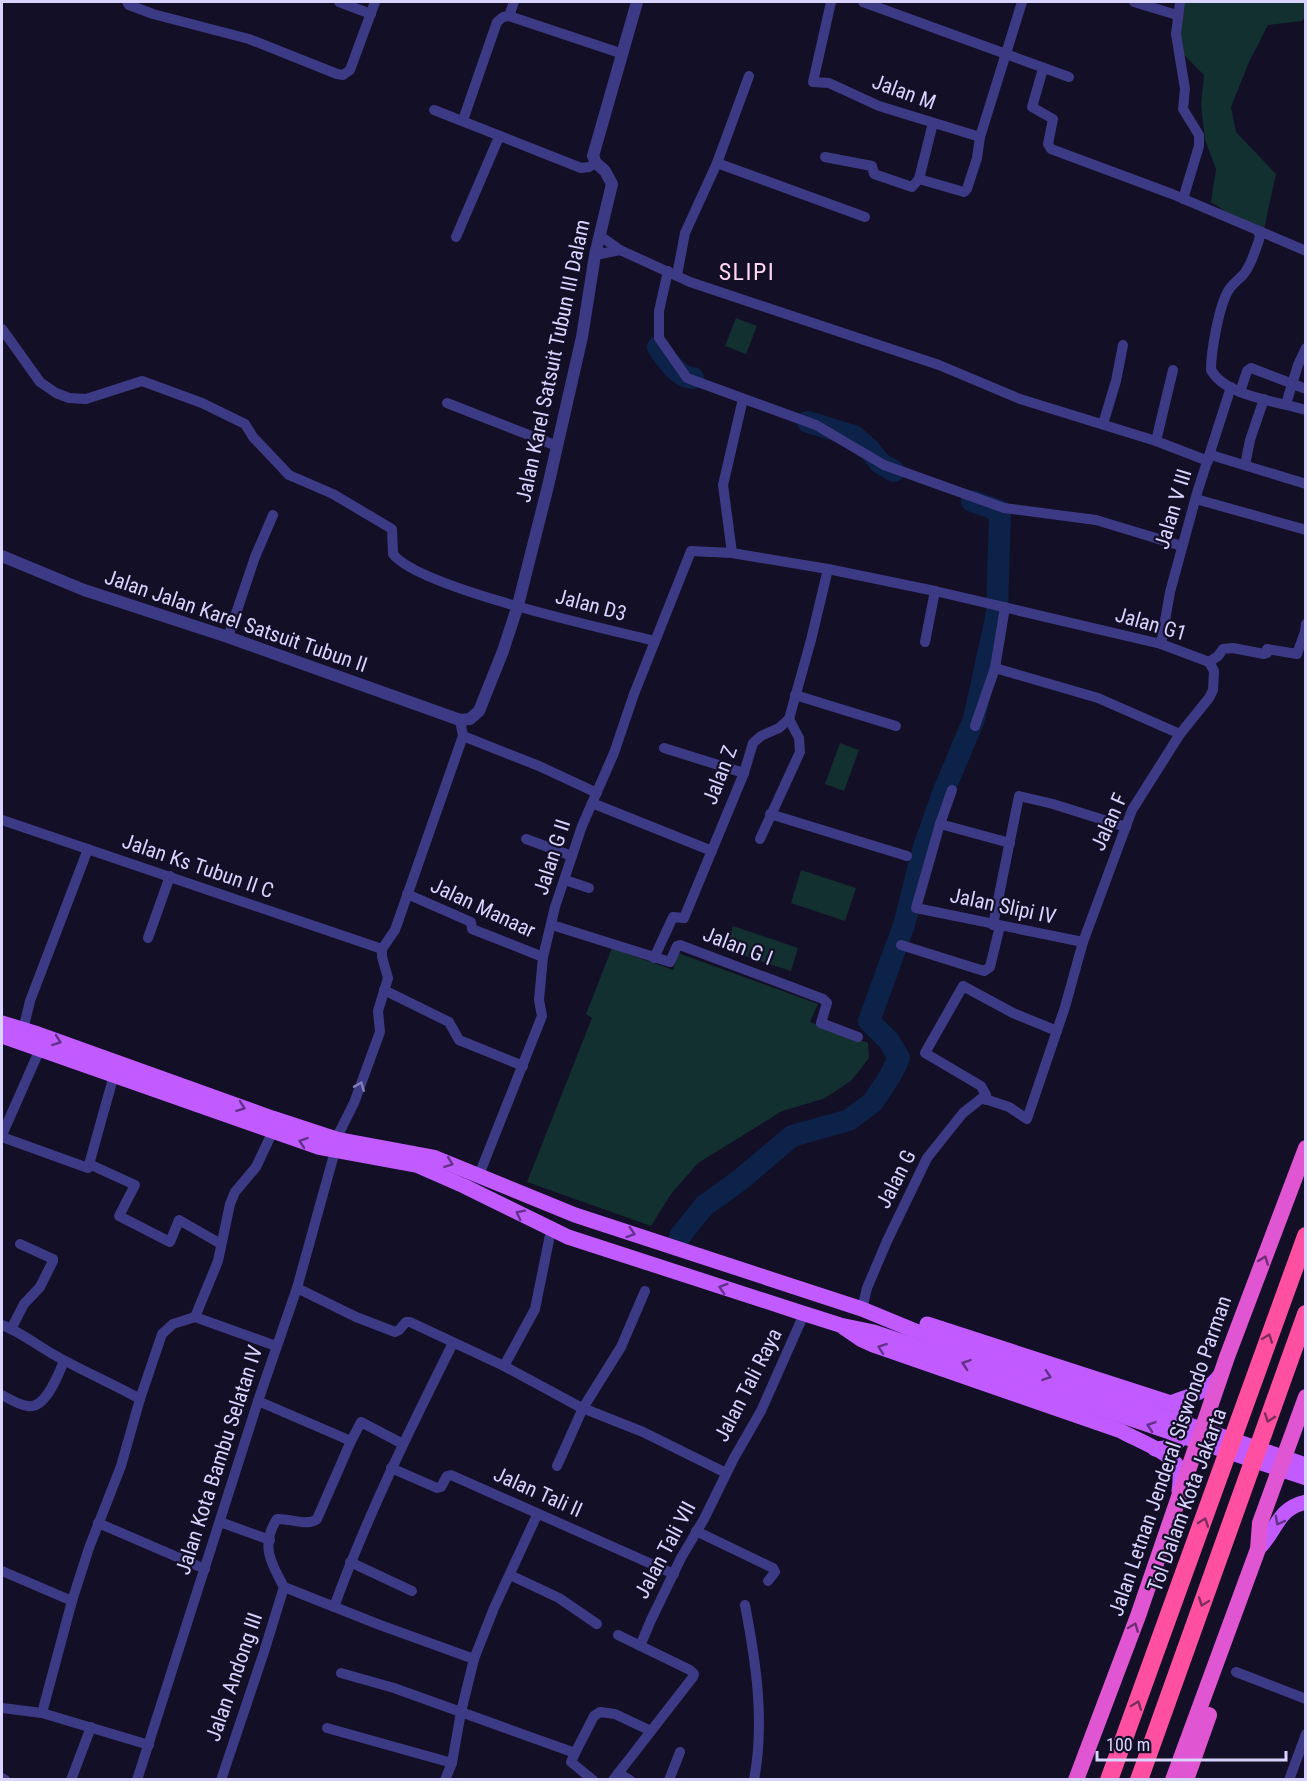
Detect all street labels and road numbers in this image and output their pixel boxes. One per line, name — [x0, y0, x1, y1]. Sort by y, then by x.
street label: Jalan M — [869, 69, 939, 115]
street label: Jalan Karel Satsuit Tubun III Dalam — [511, 217, 595, 505]
street label: Jalan V III — [1149, 466, 1197, 552]
street label: Jalan Jalan Karel Satsuit Tubun II — [102, 565, 370, 677]
street label: Jalan D3 — [553, 584, 629, 626]
street label: Jalan G1 — [1113, 602, 1189, 646]
street label: Jalan Z — [698, 742, 742, 808]
street label: Jalan F — [1086, 790, 1132, 854]
street label: Jalan G II — [529, 816, 575, 898]
street label: Jalan Ks Tubun II C — [119, 829, 277, 903]
street label: Jalan Manaar — [427, 873, 539, 943]
street label: Jalan Slipi IV — [948, 883, 1058, 929]
street label: Jalan G I — [700, 922, 776, 970]
street label: Jalan G — [871, 1146, 921, 1212]
street label: Jalan Letnan Jenderal Siswondo Parman — [1104, 1293, 1236, 1619]
street label: Jalan Tali Raya — [709, 1324, 787, 1446]
street label: Jalan Kota Bambu Selatan IV — [171, 1342, 267, 1578]
street label: Tol Dalam Kota Jakarta — [1143, 1405, 1231, 1595]
street label: Jalan Tali II — [490, 1462, 586, 1522]
street label: Jalan Tali VII — [629, 1497, 701, 1603]
street label: Jalan Andong III — [201, 1610, 267, 1744]

